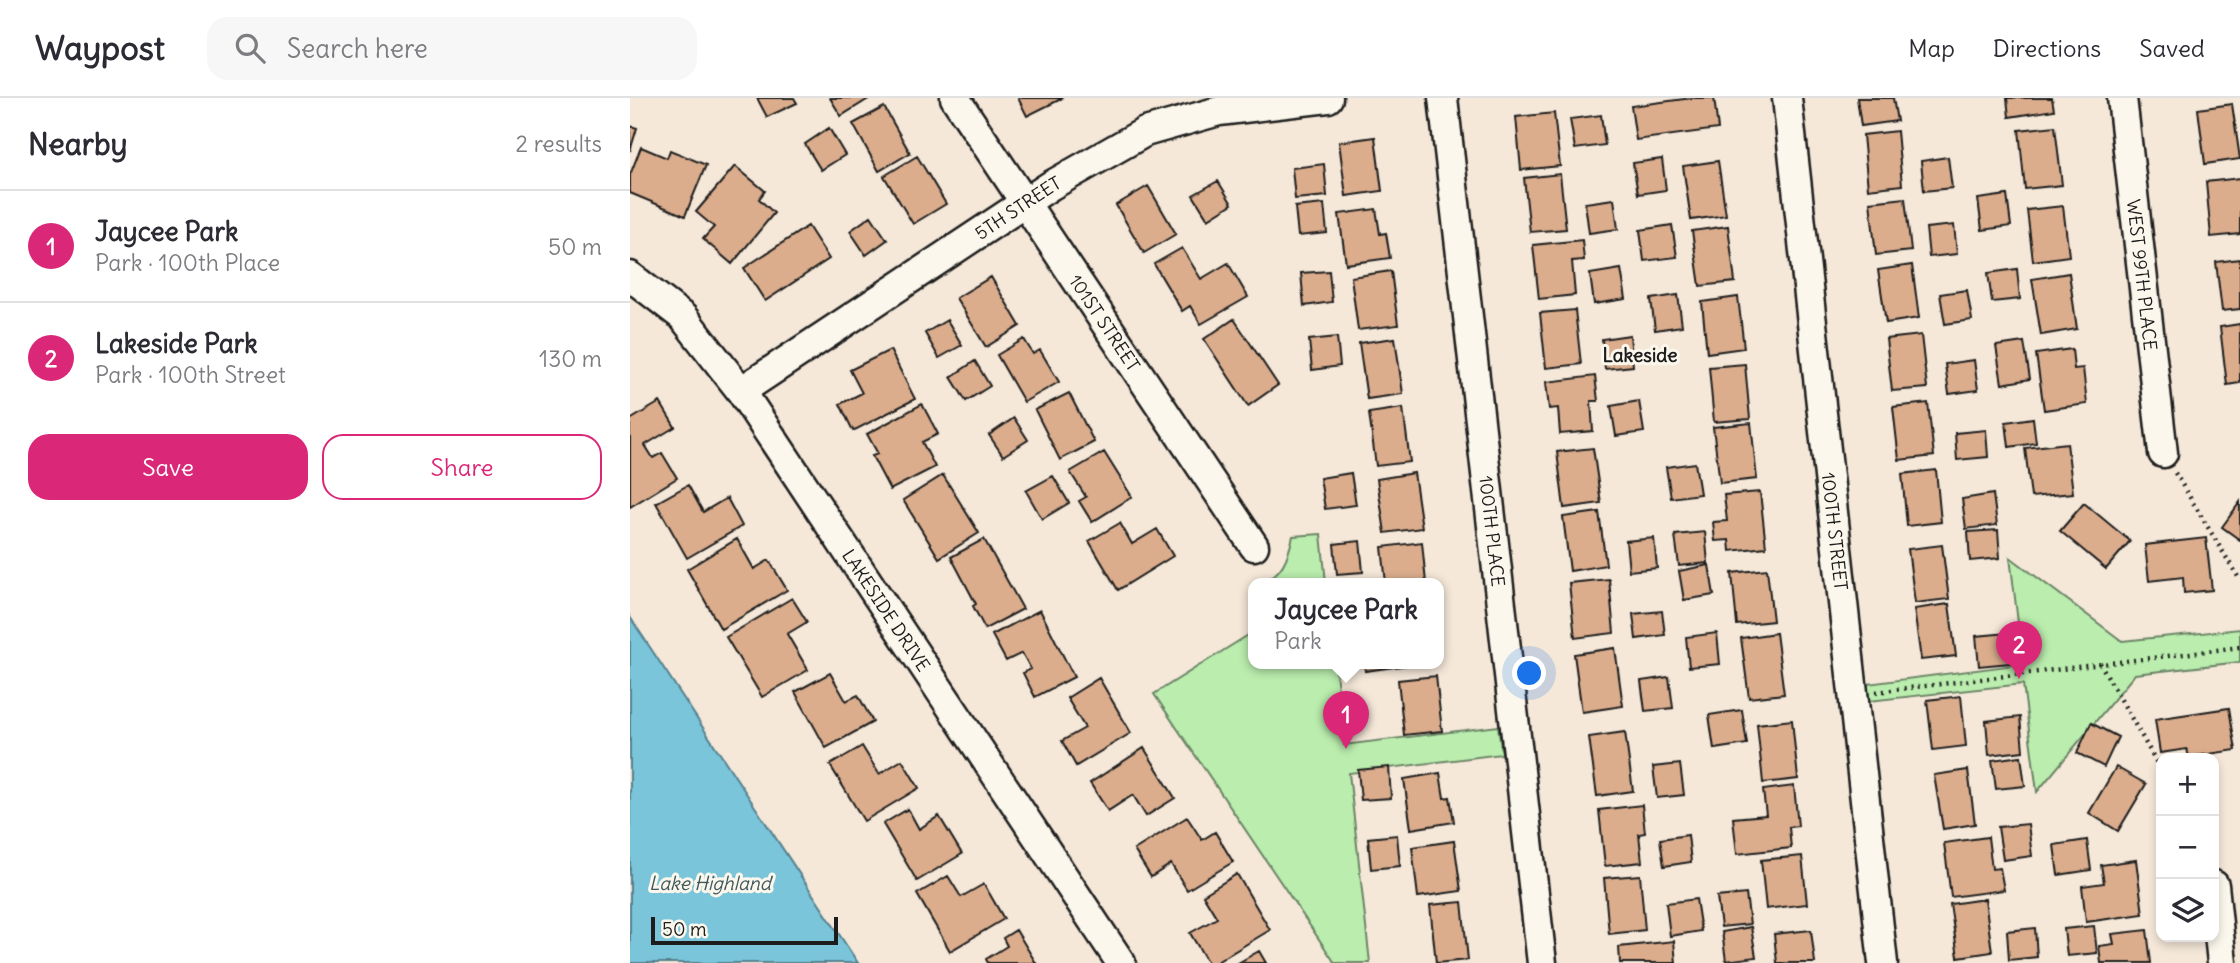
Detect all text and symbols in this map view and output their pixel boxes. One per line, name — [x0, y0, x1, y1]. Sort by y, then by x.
search box — [207, 17, 697, 80]
text: Waypost — [35, 27, 165, 69]
icon: search — [231, 29, 269, 67]
text: Search here — [287, 32, 428, 65]
text: Map — [1908, 33, 1955, 63]
text: Directions — [1993, 33, 2101, 63]
text: Saved — [2139, 33, 2205, 63]
text: Nearby — [28, 125, 128, 163]
text: 2 results — [516, 129, 602, 158]
street label: 5TH STREET — [970, 171, 1065, 244]
street label: WEST 99TH PLACE — [2122, 198, 2163, 352]
text: Jaycee Park — [95, 215, 238, 248]
text: 1 — [46, 232, 56, 261]
text: 50 m — [548, 232, 602, 261]
text: Park · 100th Place — [95, 248, 280, 277]
street label: 101ST STREET — [1064, 270, 1145, 375]
text: Lakeside Park — [95, 327, 258, 360]
district label: Lakeside — [1602, 343, 1678, 367]
text: 2 — [45, 344, 57, 373]
text: 130 m — [539, 344, 602, 373]
text: Park · 100th Street — [95, 360, 286, 389]
button: Save — [28, 434, 308, 500]
button: Share — [322, 434, 602, 500]
street label: 100TH STREET — [1817, 471, 1853, 591]
street label: 100TH PLACE — [1475, 474, 1510, 588]
street label: LAKESIDE DRIVE — [838, 544, 935, 676]
popup — [1248, 578, 1444, 669]
text: Jaycee Park — [1274, 593, 1418, 626]
pin: 2 — [1996, 621, 2042, 679]
text: Park — [1274, 626, 1322, 655]
your location — [1512, 656, 1546, 690]
pin: 1 — [1323, 691, 1369, 749]
map controls — [2156, 753, 2219, 942]
button: + — [2156, 753, 2219, 816]
button: − — [2156, 816, 2219, 879]
water label: Lake Highland — [649, 871, 774, 895]
button: layers — [2156, 879, 2219, 942]
scale bar — [651, 914, 838, 946]
text: 50 m — [662, 917, 707, 941]

